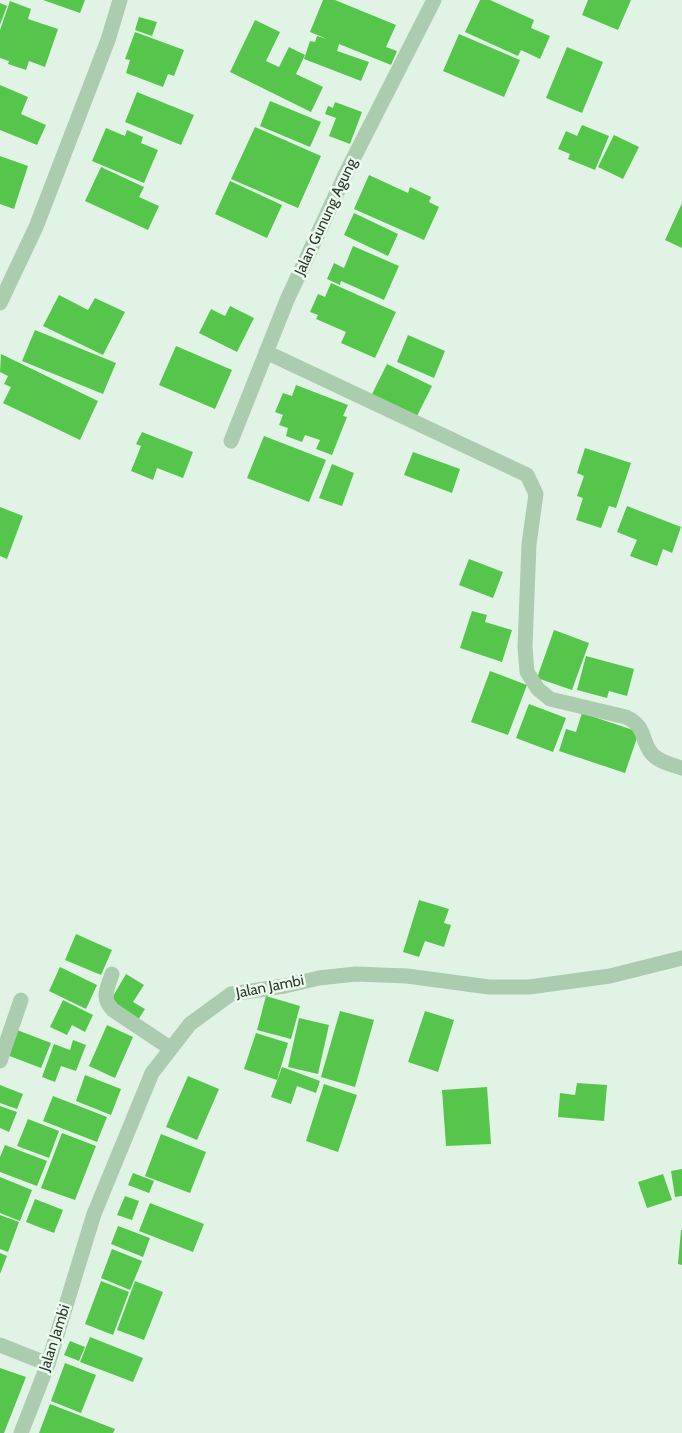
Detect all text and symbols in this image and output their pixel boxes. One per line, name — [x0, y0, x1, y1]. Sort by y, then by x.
street label: Jalan Gunung Agung — [291, 156, 361, 278]
street label: Jalan Jambi — [234, 972, 306, 1002]
street label: Jalan Jambi — [36, 1302, 74, 1374]

